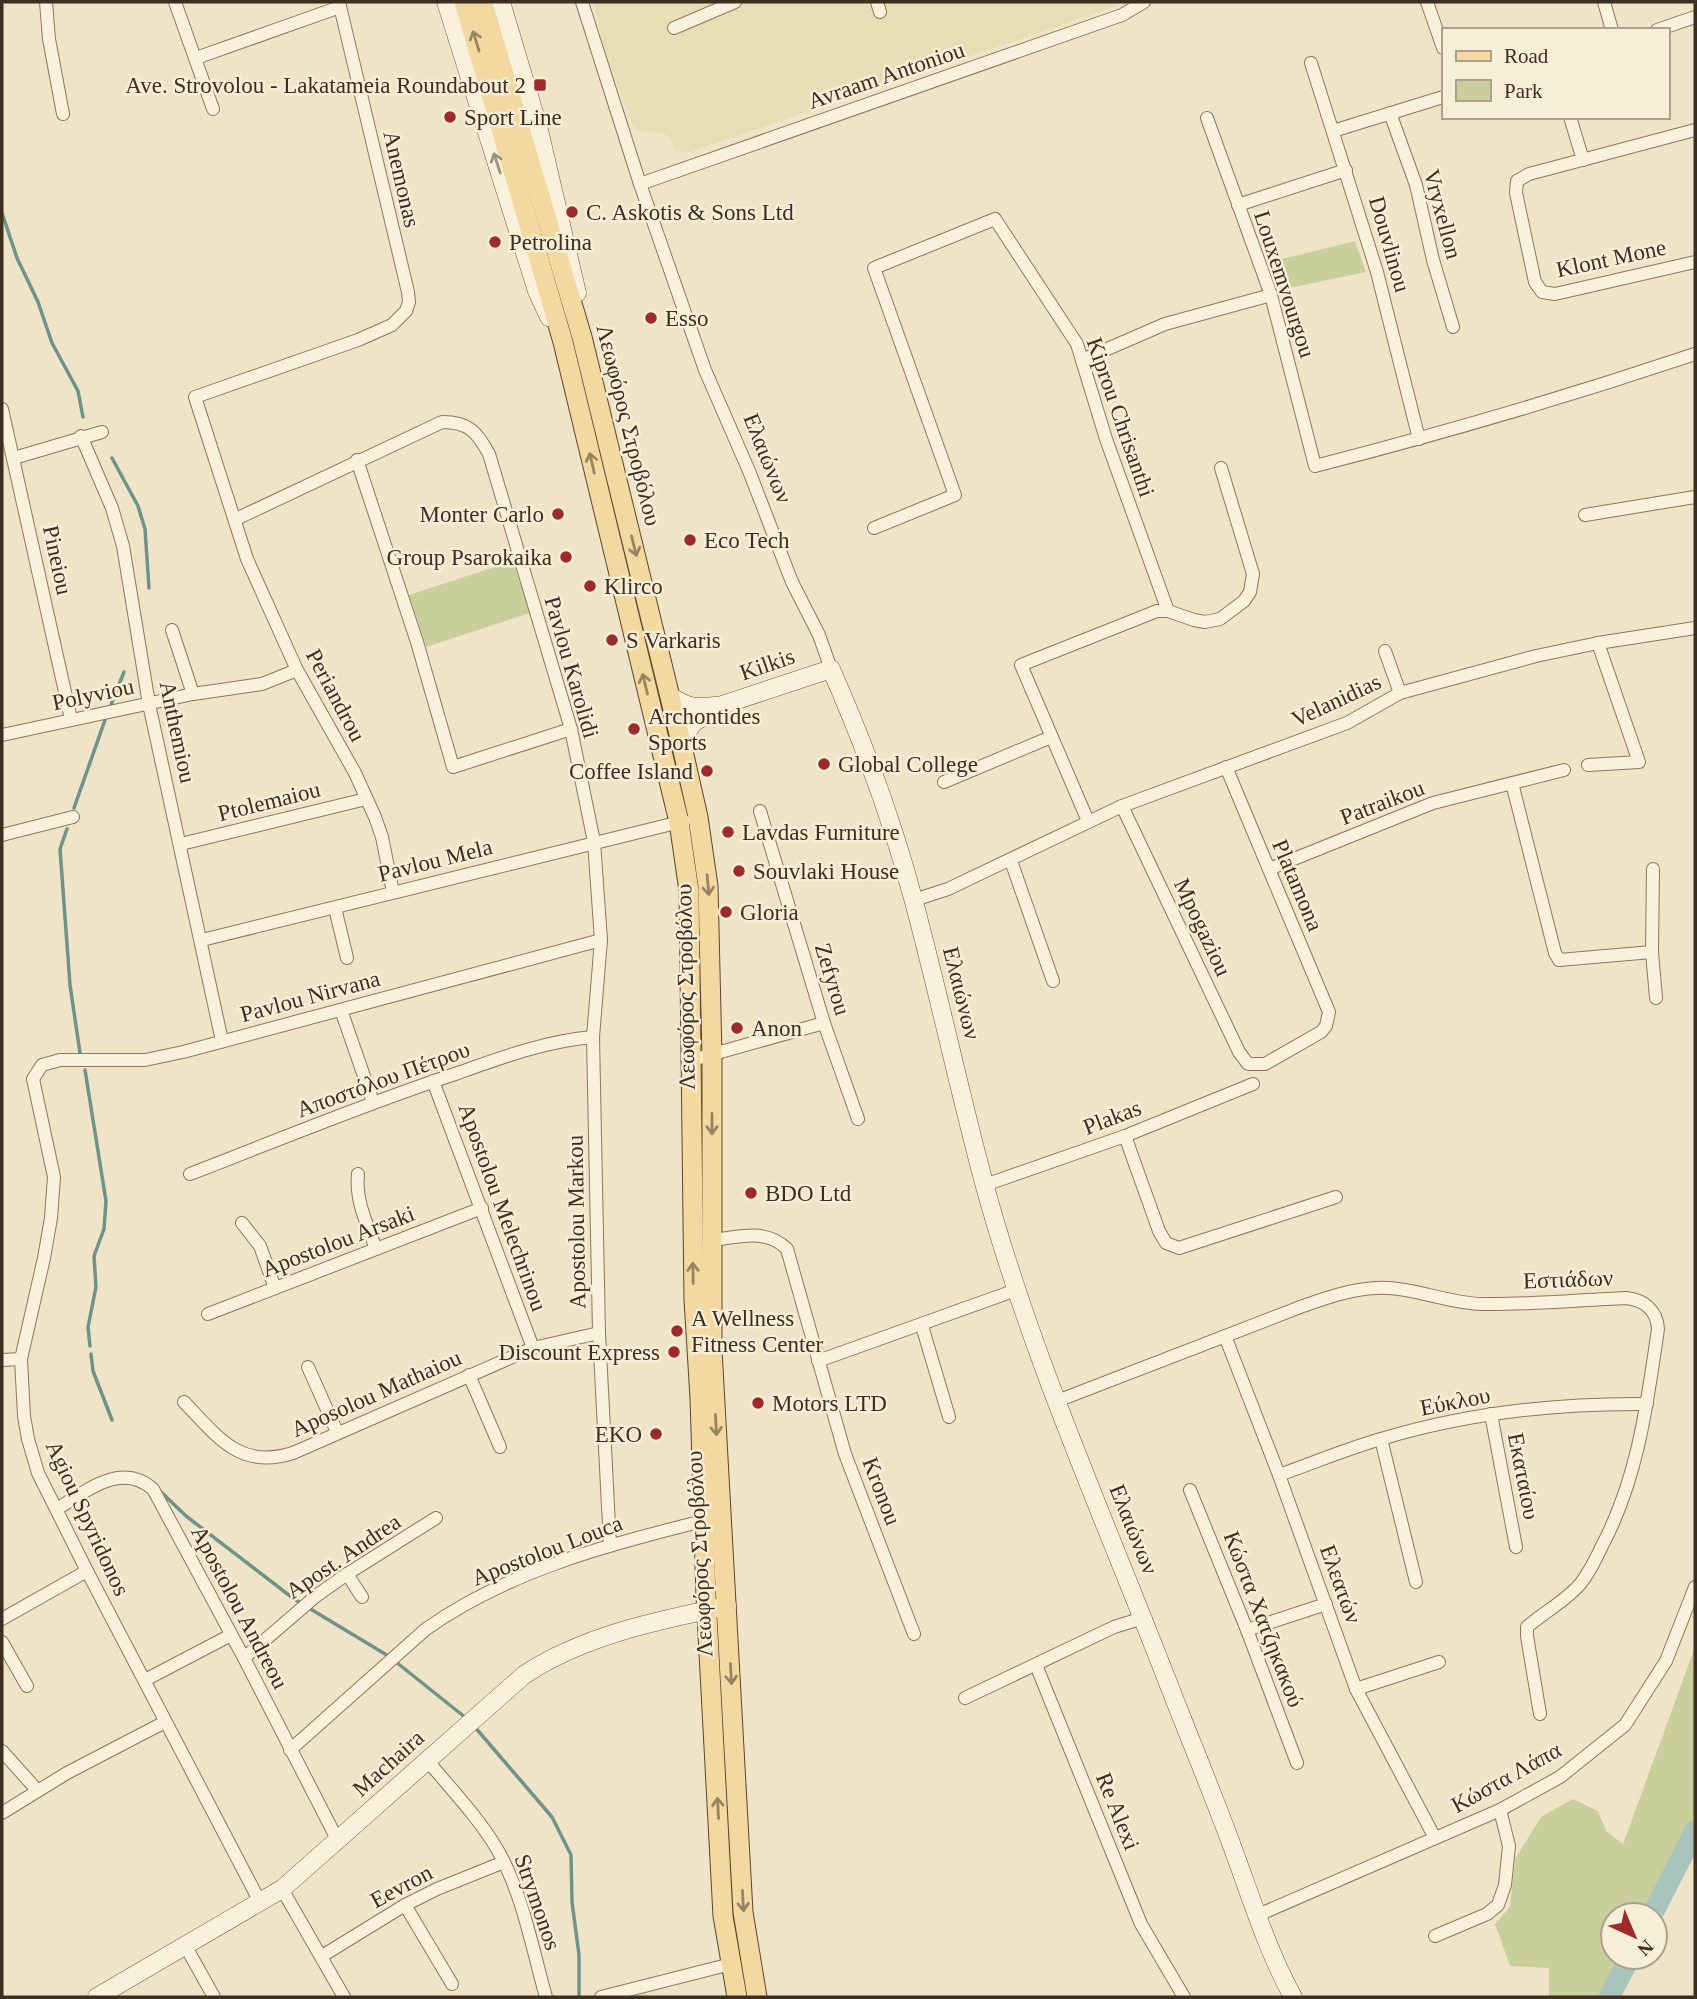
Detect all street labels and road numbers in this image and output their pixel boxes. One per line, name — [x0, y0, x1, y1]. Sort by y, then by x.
street label: Avraam Antoniou — [805, 37, 968, 114]
street label: Anemonas — [378, 128, 425, 230]
street label: Vryxellon — [1419, 167, 1467, 262]
street label: Douvlinou — [1364, 193, 1415, 295]
street label: Louxemvourgou — [1249, 208, 1320, 361]
street label: Klont Mone — [1554, 235, 1668, 282]
street label: Λεωφόρος Στροβόλου — [591, 322, 666, 528]
street label: Kiprou Chrisanthi — [1082, 334, 1159, 500]
street label: Ελαιώνων — [738, 410, 797, 507]
street label: Pineiou — [38, 523, 77, 598]
street label: Pavlou Karolidi — [539, 593, 604, 741]
street label: Kilkis — [737, 643, 798, 685]
street label: Periandrou — [301, 645, 371, 746]
street label: Velanidias — [1288, 669, 1385, 732]
street label: Polyviou — [50, 674, 137, 715]
street label: Anthemiou — [155, 679, 201, 786]
street label: Patraikou — [1337, 775, 1428, 830]
street label: Ptolemaiou — [215, 777, 323, 826]
street label: Pavlou Mela — [375, 834, 495, 887]
street label: Platamona — [1267, 836, 1328, 935]
street label: Mpogaziou — [1169, 874, 1236, 980]
street label: Λεωφόρος Στροβόλου — [671, 884, 700, 1090]
street label: Zefyrou — [810, 940, 855, 1019]
street label: Ελαιώνων — [938, 944, 985, 1042]
street label: Pavlou Nirvana — [237, 966, 383, 1027]
street label: Αποστόλου Πέτρου — [293, 1037, 473, 1122]
street label: Plakas — [1080, 1095, 1145, 1140]
street label: Apostolou Melechrinou — [453, 1100, 552, 1315]
street label: Apostolou Markou — [562, 1134, 591, 1309]
street label: Apostolou Arsaki — [258, 1201, 418, 1282]
street label: Εστιάδων — [1522, 1265, 1614, 1294]
street label: Aposolou Mathaiou — [287, 1345, 465, 1442]
street label: Εύκλου — [1418, 1382, 1492, 1421]
street label: Εκαταίου — [1503, 1431, 1544, 1522]
street label: Agiou Spyridonos — [41, 1437, 134, 1600]
street label: Λεωφόρος Στροβόλου — [682, 1450, 717, 1658]
street label: Kronou — [857, 1454, 906, 1529]
street label: Ελαιώνων — [1104, 1481, 1163, 1578]
street label: Apost. Andrea — [281, 1509, 405, 1604]
street label: Apostolou Louca — [468, 1510, 626, 1591]
street label: Apostolou Andreou — [186, 1522, 293, 1693]
street label: Κώστα Χατζηκακού — [1218, 1528, 1309, 1711]
street label: Ελεατών — [1315, 1542, 1366, 1627]
street label: Machaira — [348, 1725, 429, 1802]
street label: Κώστα Λάπα — [1447, 1737, 1565, 1818]
street label: Re Alexi — [1091, 1769, 1144, 1853]
street label: Strymonos — [509, 1851, 566, 1953]
street label: Eevron — [366, 1860, 437, 1913]

